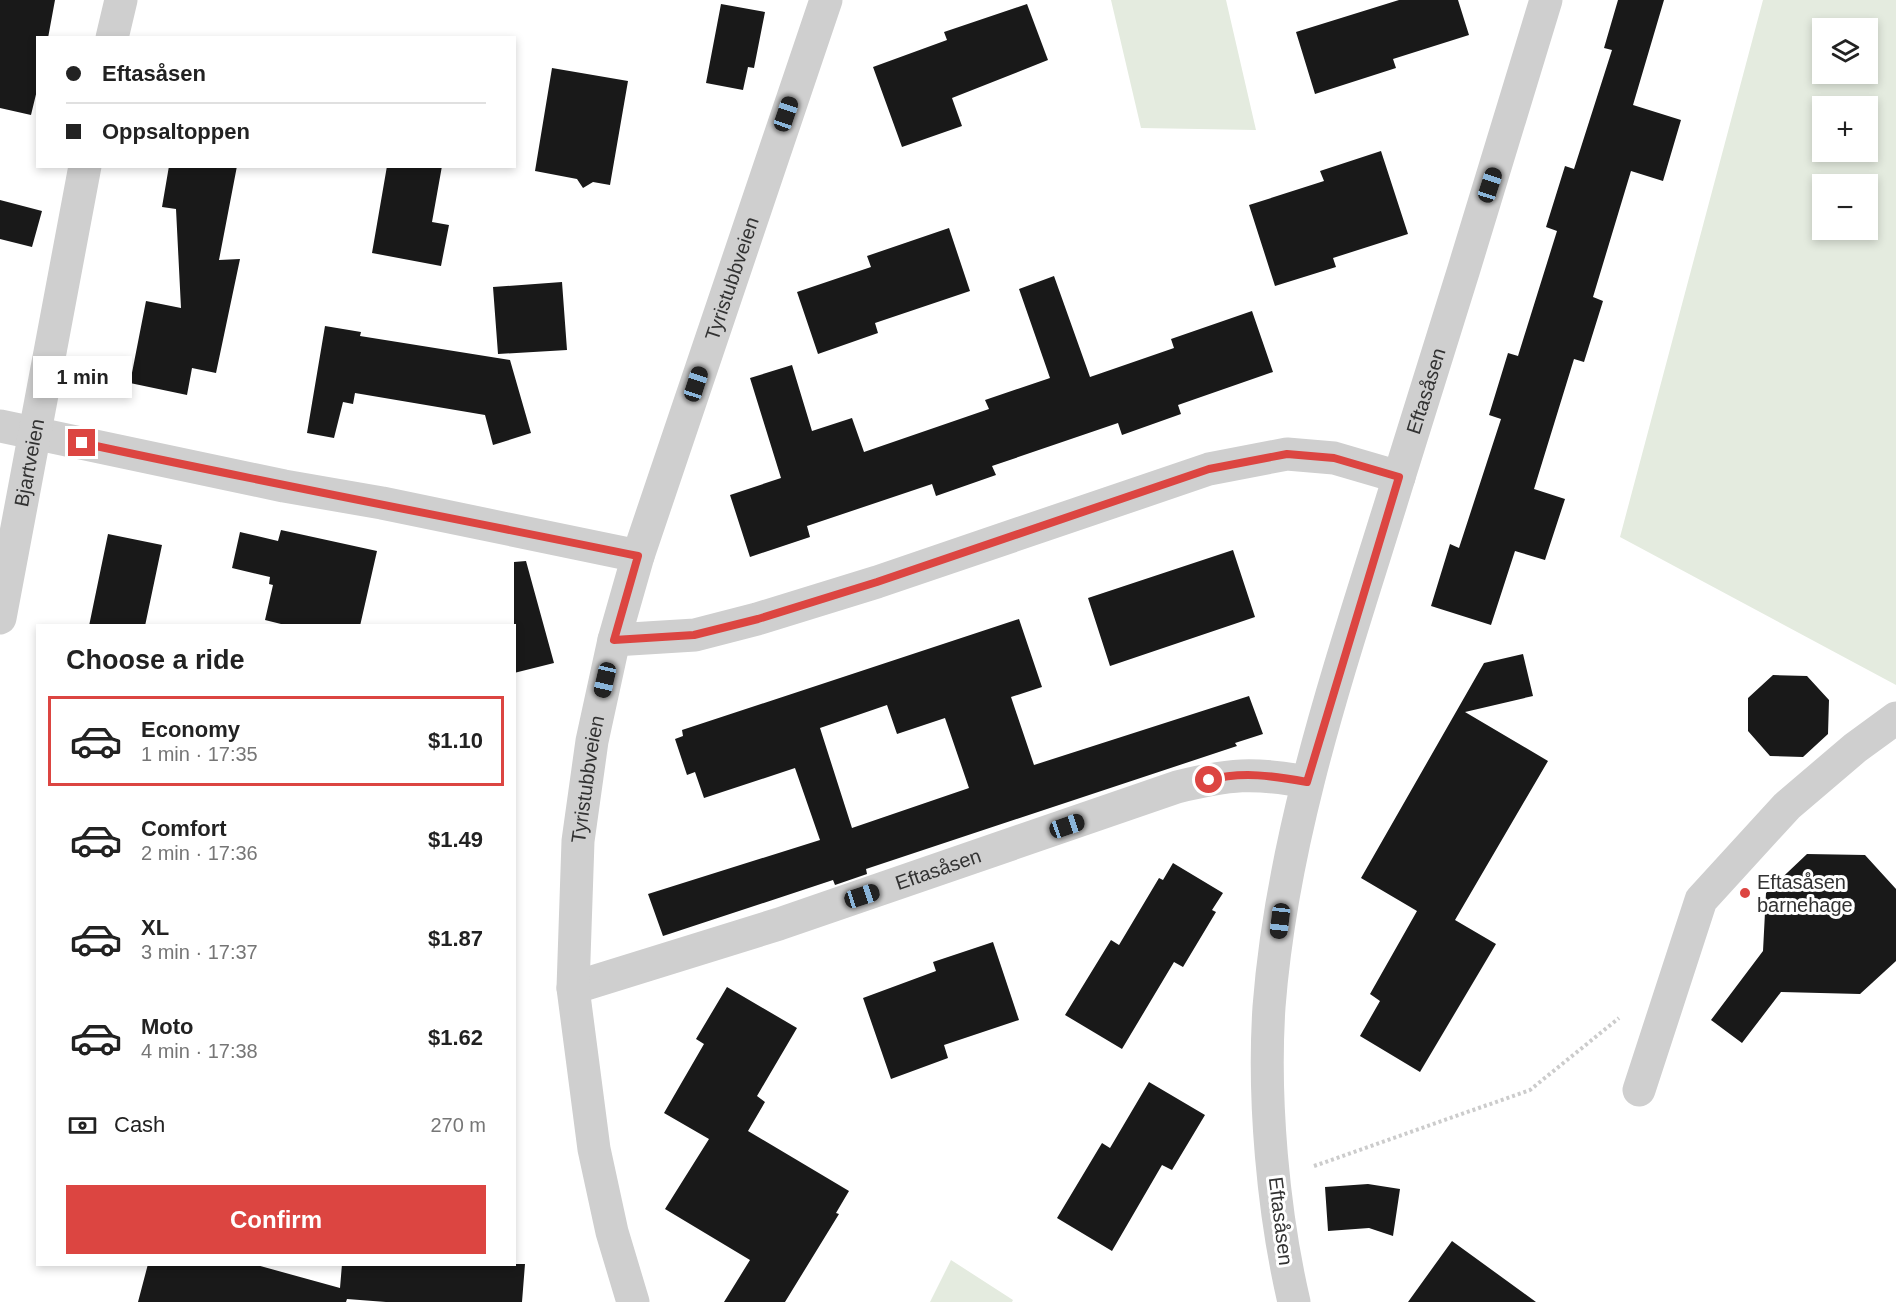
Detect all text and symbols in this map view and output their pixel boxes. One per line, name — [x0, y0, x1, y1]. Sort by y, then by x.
map controls — [1812, 18, 1878, 240]
button: layers — [1812, 18, 1878, 84]
text: Eftasåsen — [102, 61, 206, 86]
car — [772, 94, 800, 134]
button: + — [1812, 96, 1878, 162]
text: Oppsaltoppen — [102, 119, 250, 144]
car — [1476, 165, 1504, 205]
button: − — [1812, 174, 1878, 240]
street label: Tyristubbveien — [701, 214, 763, 343]
street label: Eftasåsen — [1402, 345, 1450, 437]
callout: 1 min — [32, 356, 132, 398]
car — [682, 364, 710, 404]
text: 1 min — [56, 366, 109, 388]
street label: Bjartveien — [10, 417, 48, 508]
route end — [68, 429, 95, 456]
text: Choose a ride — [66, 645, 245, 675]
car — [592, 660, 618, 700]
street label: Tyristubbveien — [567, 713, 608, 844]
icon: car — [69, 714, 123, 768]
text: Economy — [141, 717, 240, 742]
text: $1.10 — [428, 728, 483, 753]
text: 1 min · 17:35 — [141, 743, 258, 765]
route start — [1195, 766, 1222, 793]
car — [1047, 812, 1087, 840]
icon: car — [69, 813, 123, 867]
text: Comfort — [141, 816, 227, 841]
text: $1.49 — [428, 827, 483, 852]
text: 2 min · 17:36 — [141, 842, 258, 864]
street label: Eftasåsen — [892, 844, 984, 894]
place label: Eftasåsen barnehage — [1757, 871, 1853, 916]
car — [842, 882, 882, 910]
marker: Eftasåsen barnehage — [1738, 886, 1752, 900]
car — [1269, 902, 1291, 940]
icon: car — [69, 912, 123, 966]
text: XL — [141, 915, 169, 940]
text: $1.87 — [428, 926, 483, 951]
text: 3 min · 17:37 — [141, 941, 258, 963]
icon: car — [69, 1011, 123, 1065]
text: Moto — [141, 1014, 194, 1039]
text: $1.62 — [428, 1025, 483, 1050]
text: 4 min · 17:38 — [141, 1040, 258, 1062]
icon: cash — [66, 1109, 99, 1142]
text: Cash — [114, 1112, 165, 1137]
text: 270 m — [430, 1114, 486, 1136]
street label: Eftasåsen — [1265, 1176, 1297, 1266]
button: Confirm — [66, 1185, 486, 1254]

